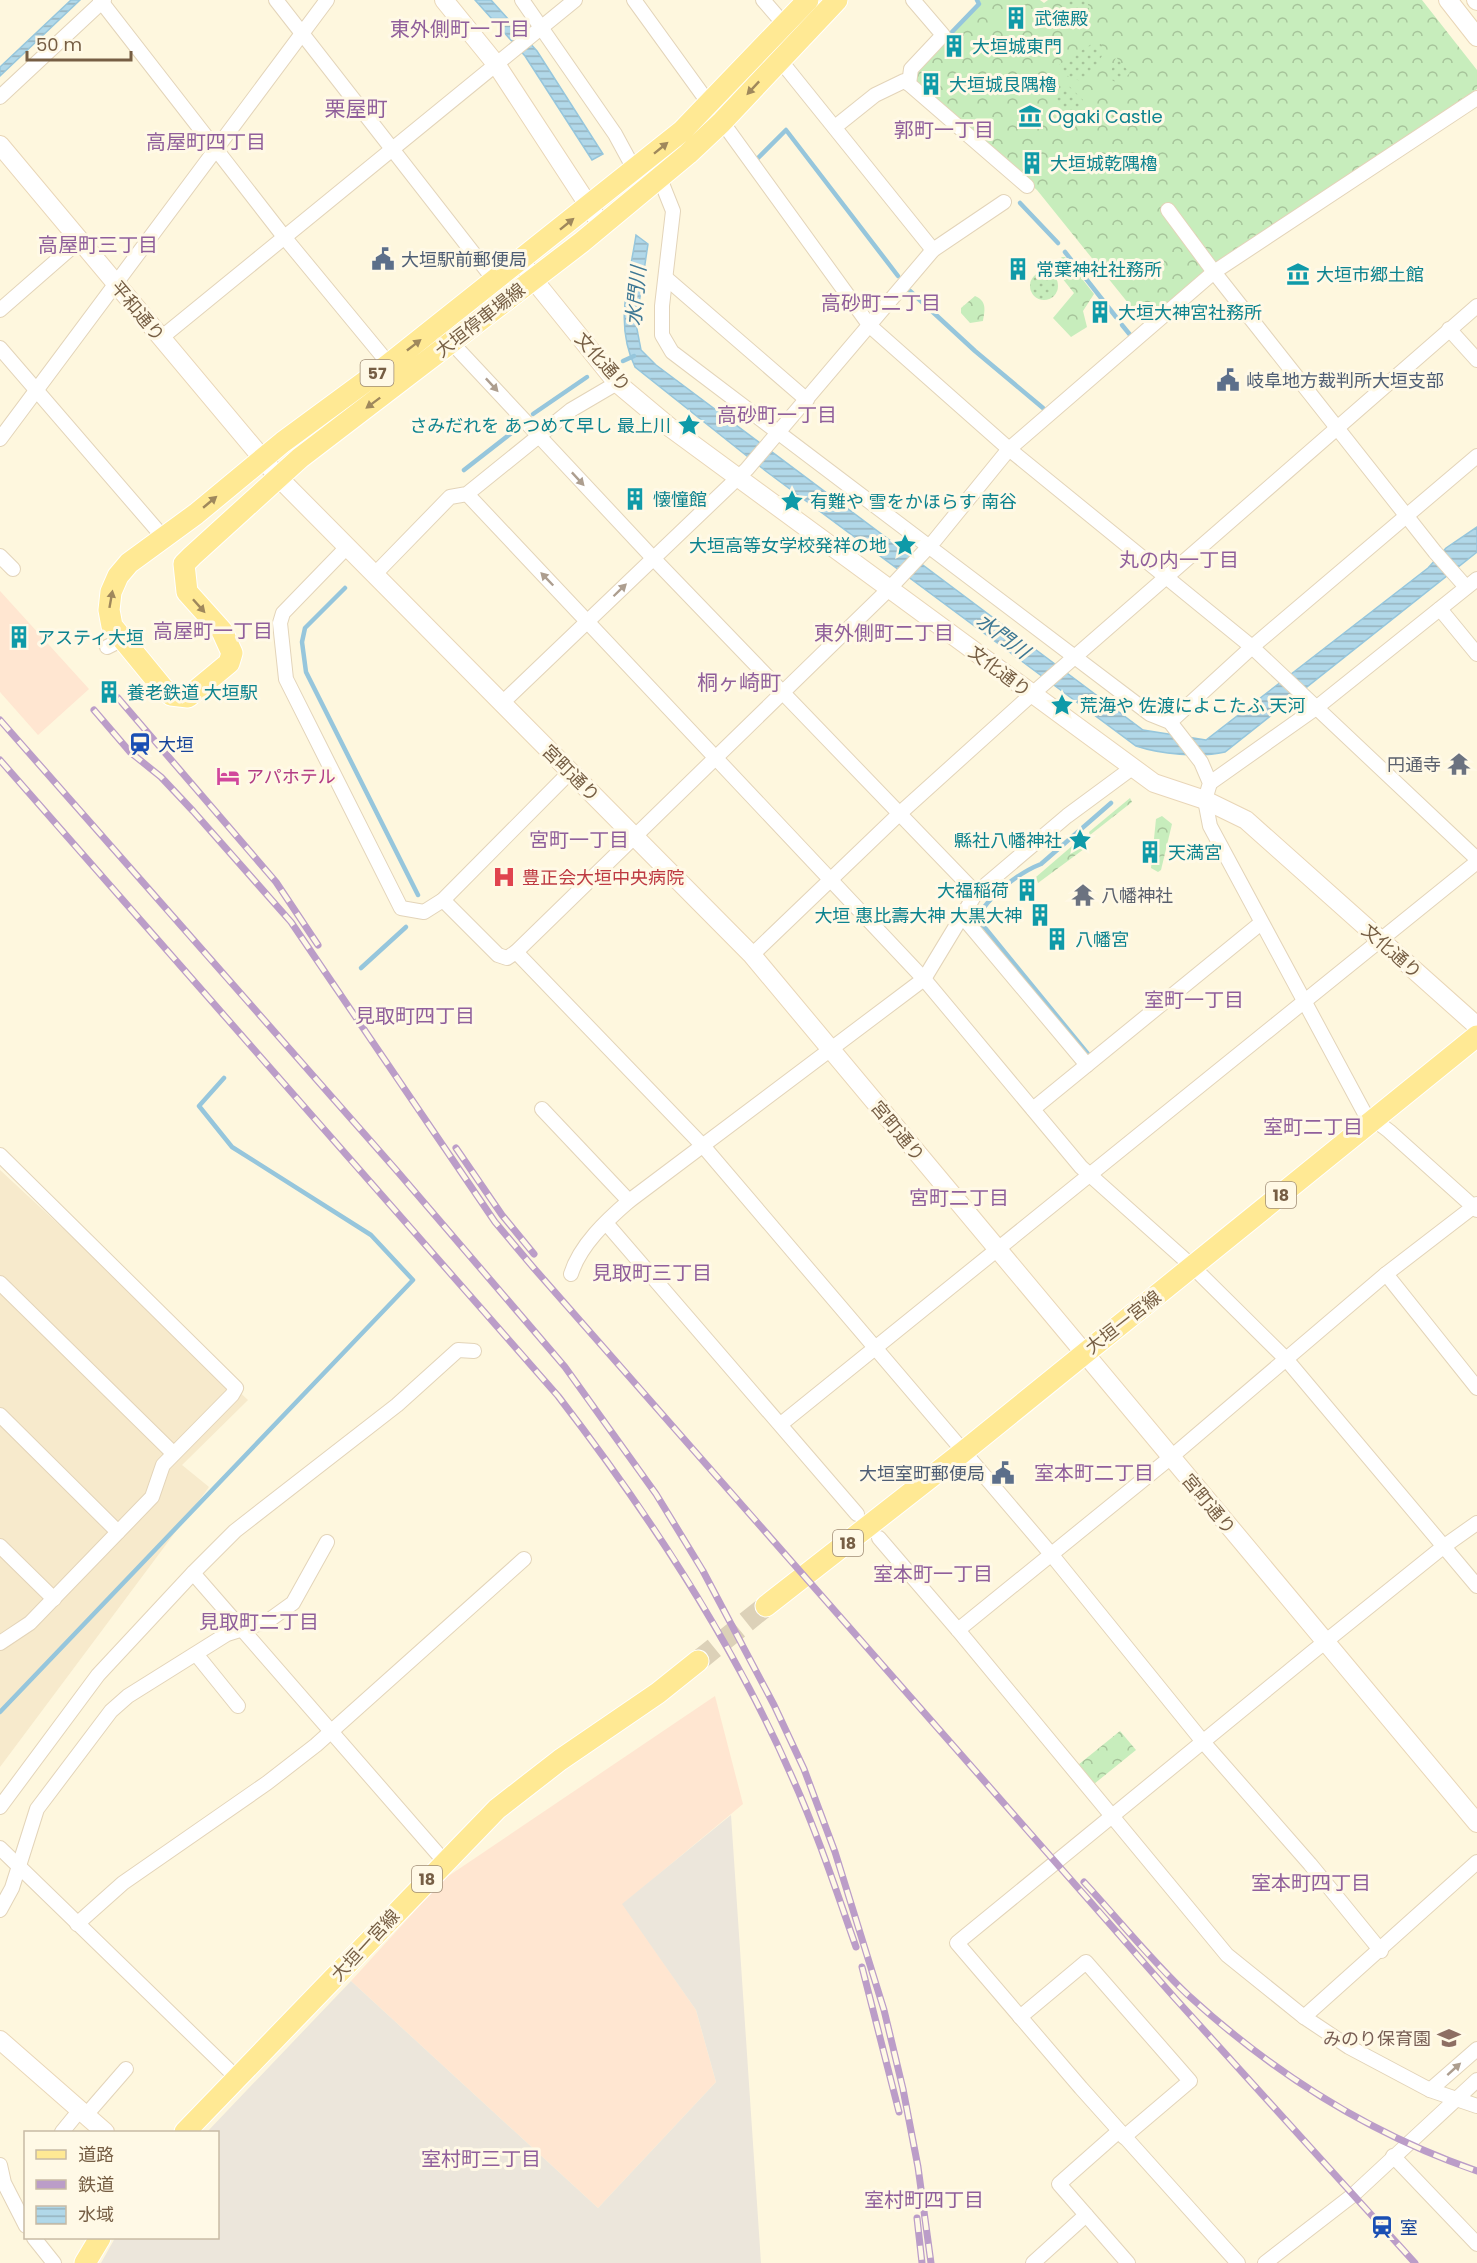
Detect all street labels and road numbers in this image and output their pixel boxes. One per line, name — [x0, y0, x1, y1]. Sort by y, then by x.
street label: 平和通り — [105, 275, 171, 347]
street label: 大垣停車場線 — [430, 277, 530, 363]
street label: 文化通り — [570, 327, 636, 397]
road number: 57 — [360, 360, 394, 386]
street label: 文化通り — [964, 639, 1036, 703]
street label: 宮町通り — [537, 739, 605, 807]
street label: 文化通り — [1357, 918, 1427, 984]
street label: 宮町通り — [865, 1095, 931, 1167]
road number: 18 — [1266, 1182, 1296, 1208]
street label: 大垣一宮線 — [1080, 1284, 1166, 1360]
street label: 宮町通り — [1176, 1468, 1242, 1540]
road number: 18 — [833, 1530, 863, 1556]
road number: 18 — [412, 1866, 442, 1892]
street label: 大垣一宮線 — [325, 1904, 405, 1986]

